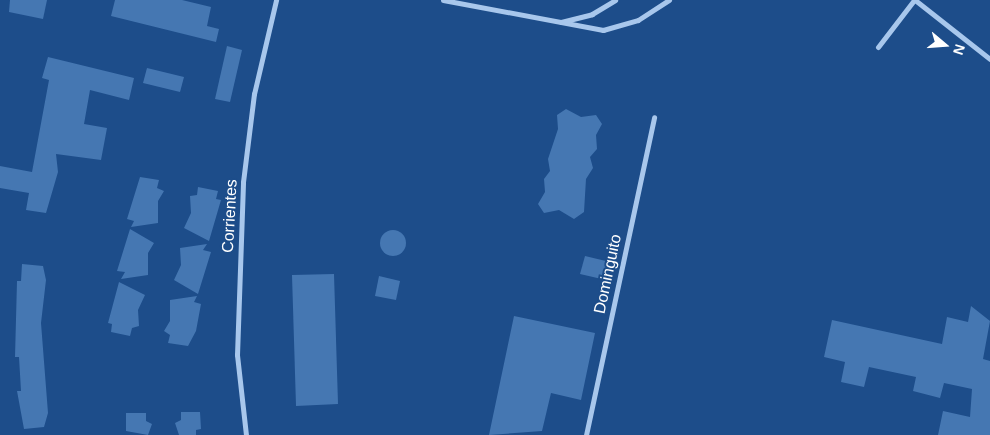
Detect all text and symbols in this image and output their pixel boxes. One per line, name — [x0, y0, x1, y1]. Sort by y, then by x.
north arrow — [920, 20, 970, 70]
text: N — [950, 42, 968, 57]
street label: Corrientes — [218, 179, 242, 253]
street label: Dominguito — [590, 232, 626, 316]

